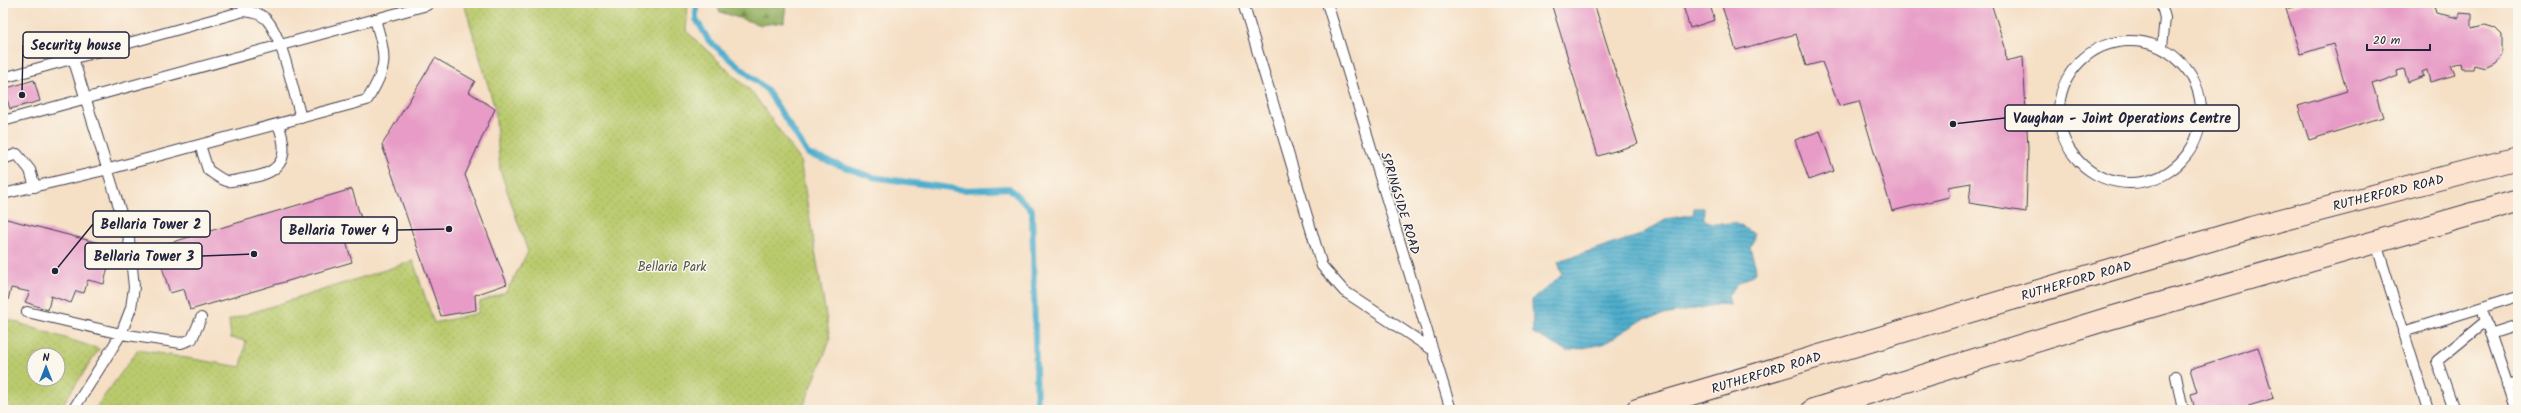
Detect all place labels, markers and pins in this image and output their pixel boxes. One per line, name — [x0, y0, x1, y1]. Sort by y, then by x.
callout: Security house — [23, 32, 129, 58]
callout: Vaughan - Joint Operations Centre — [2005, 105, 2239, 131]
callout: Bellaria Tower 2 — [93, 211, 210, 237]
callout: Bellaria Tower 4 — [281, 217, 397, 243]
callout: Bellaria Tower 3 — [85, 243, 202, 269]

